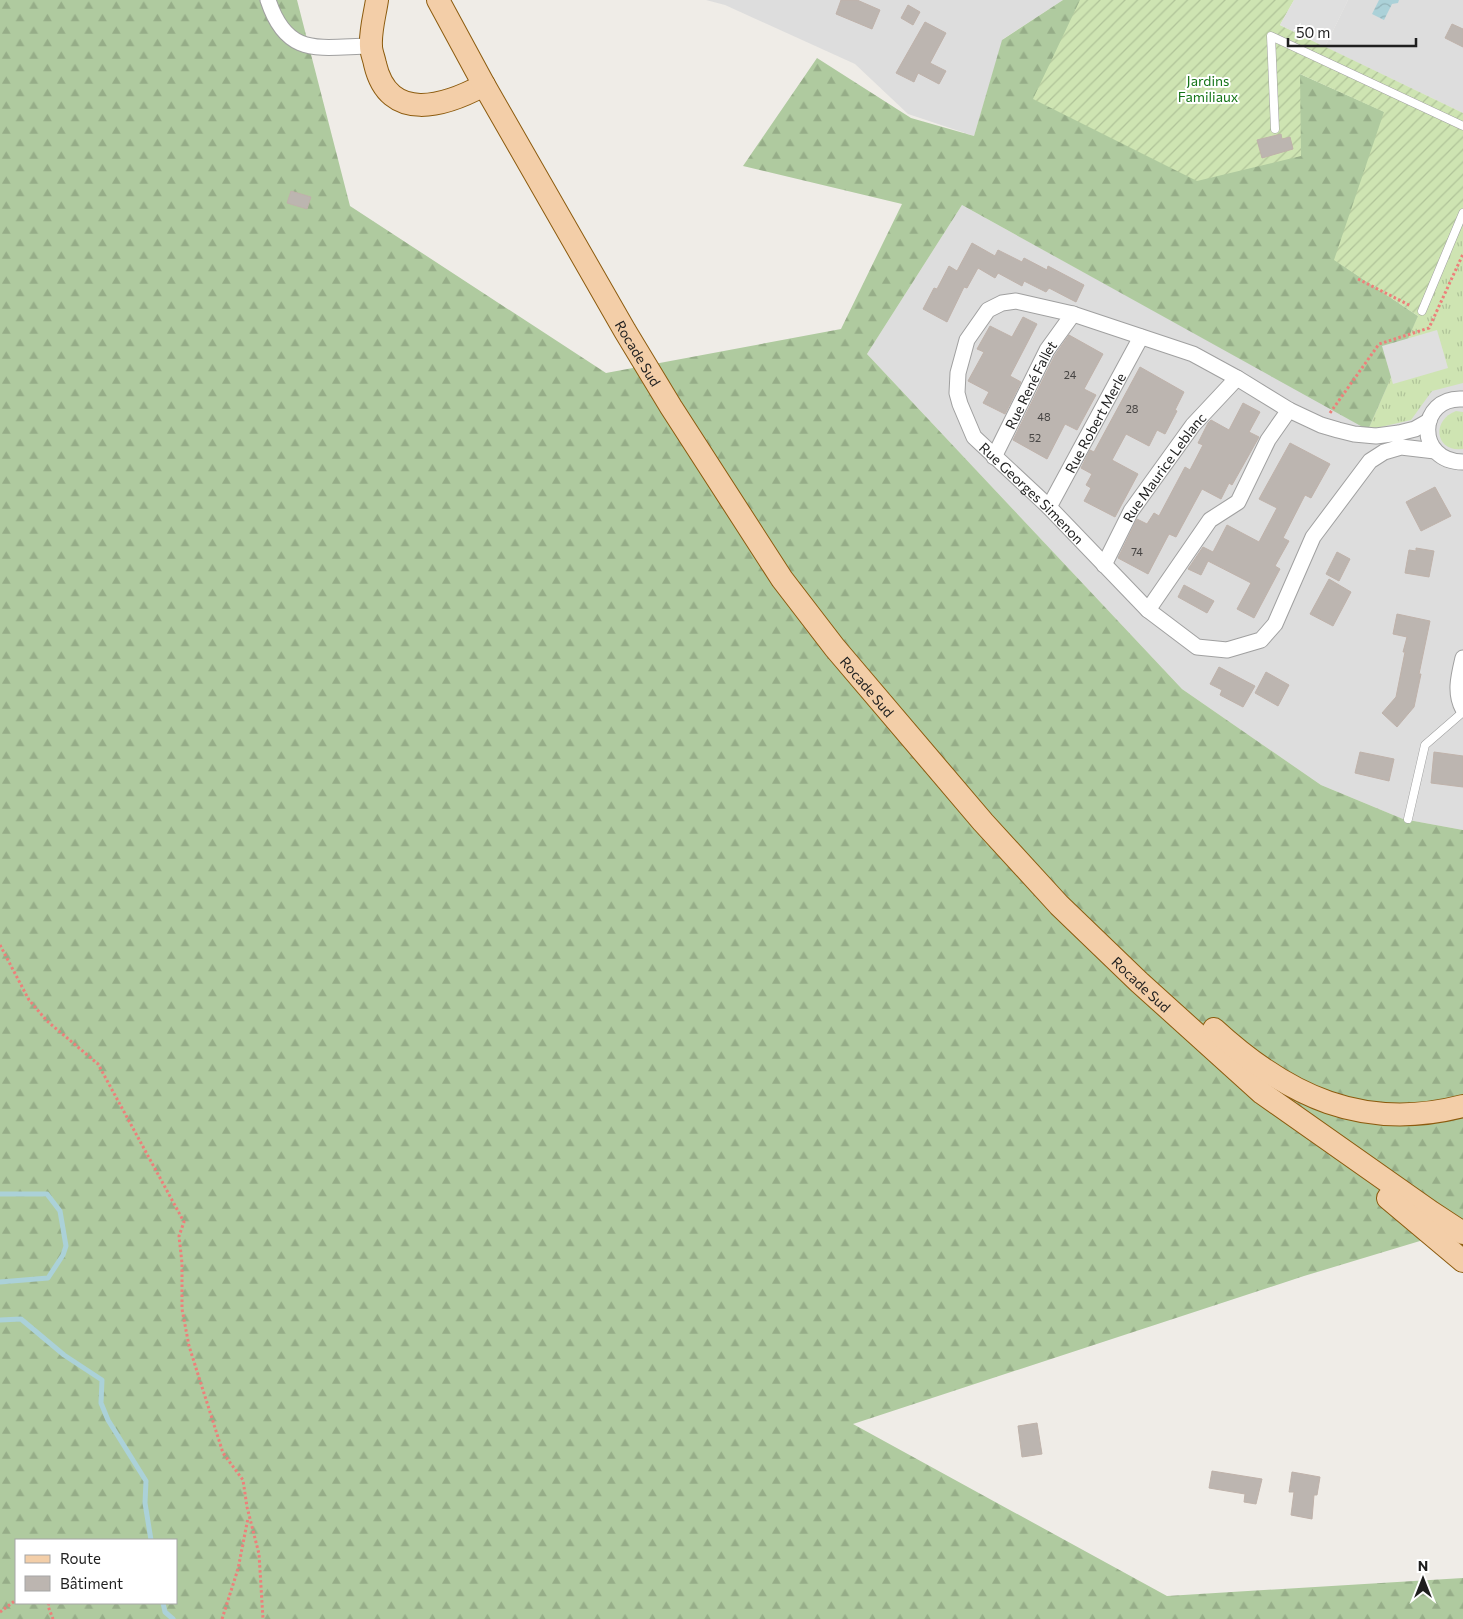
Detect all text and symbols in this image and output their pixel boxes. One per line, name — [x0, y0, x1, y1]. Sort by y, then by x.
scale bar — [1288, 15, 1416, 47]
text: 50 m — [1296, 23, 1330, 41]
park label: Jardins Familiaux — [1178, 72, 1239, 105]
street label: Rocade Sud — [612, 317, 665, 389]
street label: Rue René Fallet — [1001, 337, 1060, 432]
house number: 24 — [1064, 368, 1077, 381]
street label: Rue Robert Merle — [1061, 369, 1129, 476]
house number: 28 — [1126, 402, 1139, 415]
street label: Rue Maurice Leblanc — [1118, 409, 1209, 525]
house number: 48 — [1037, 410, 1051, 423]
house number: 52 — [1029, 431, 1041, 444]
street label: Rue Georges Simenon — [976, 438, 1088, 547]
house number: 74 — [1131, 545, 1143, 558]
street label: Rocade Sud — [837, 653, 898, 720]
street label: Rocade Sud — [1109, 953, 1175, 1015]
legend — [15, 1539, 178, 1604]
text: Route — [60, 1549, 101, 1567]
north arrow — [1398, 1554, 1448, 1604]
text: N — [1418, 1557, 1428, 1574]
text: Bâtiment — [60, 1574, 123, 1592]

